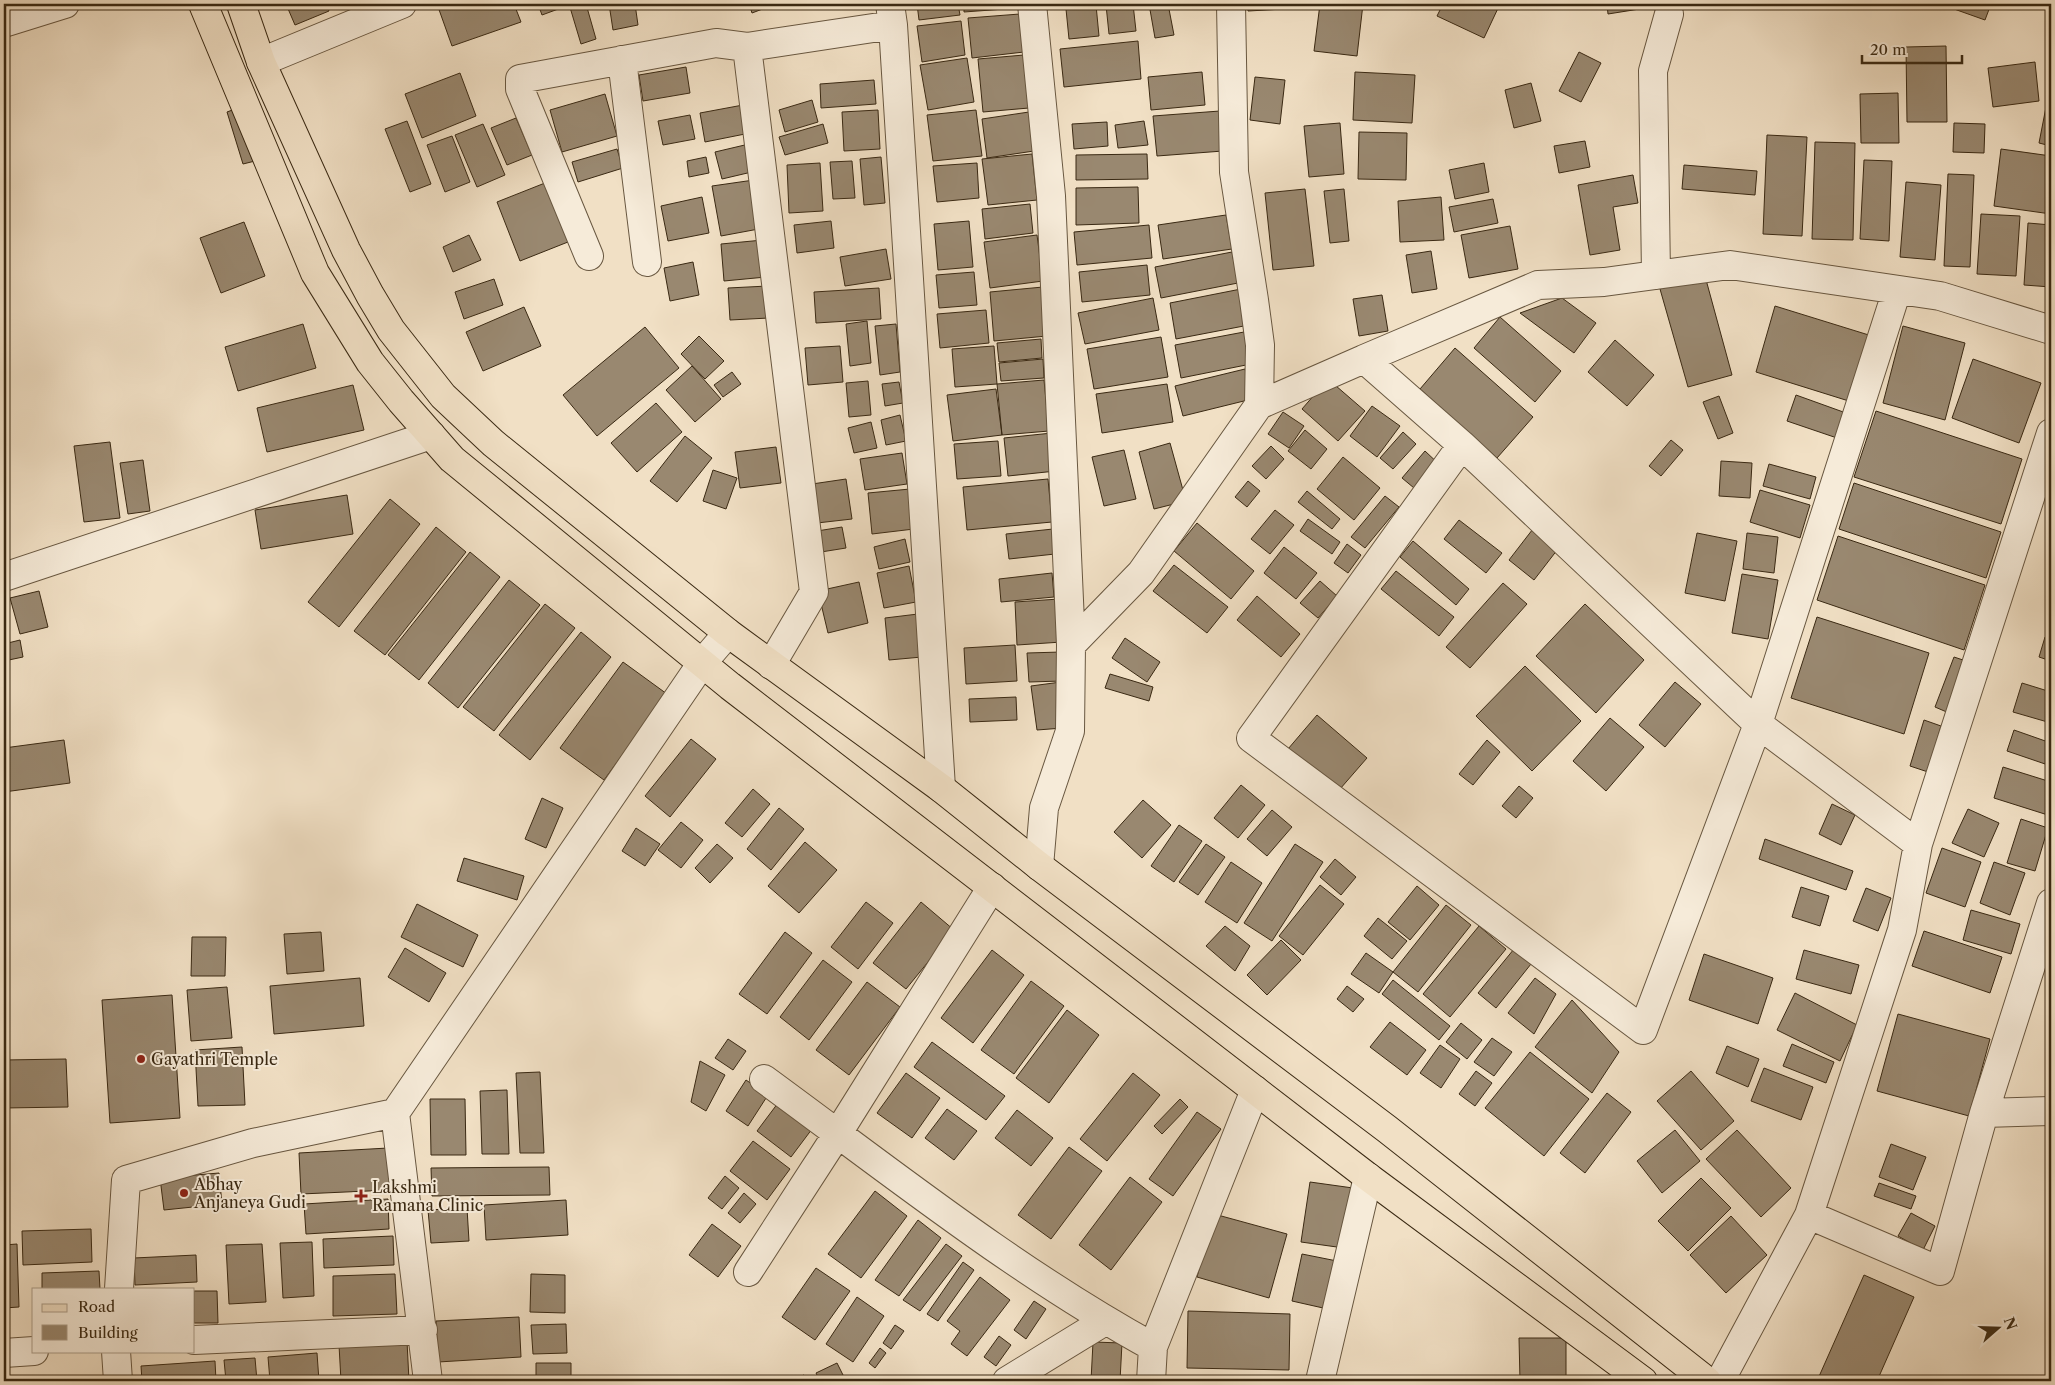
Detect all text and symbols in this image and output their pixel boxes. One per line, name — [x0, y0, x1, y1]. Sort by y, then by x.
scale bar — [1862, 32, 1962, 64]
text: 20 m — [1870, 40, 1906, 59]
place label: Gayathri Temple — [151, 1049, 278, 1069]
marker: Gayathri Temple — [135, 1053, 147, 1065]
place label: Abhay Anjaneya Gudi — [193, 1174, 306, 1212]
place label: Lakshmi Ramana Clinic — [372, 1177, 483, 1215]
marker: Abhay Anjaneya Gudi — [178, 1187, 190, 1199]
marker: Lakshmi Ramana Clinic — [354, 1189, 368, 1203]
legend — [32, 1288, 195, 1352]
text: Road — [78, 1297, 115, 1316]
north arrow — [1972, 1302, 2022, 1352]
text: N — [2000, 1315, 2021, 1332]
text: Building — [78, 1323, 138, 1342]

